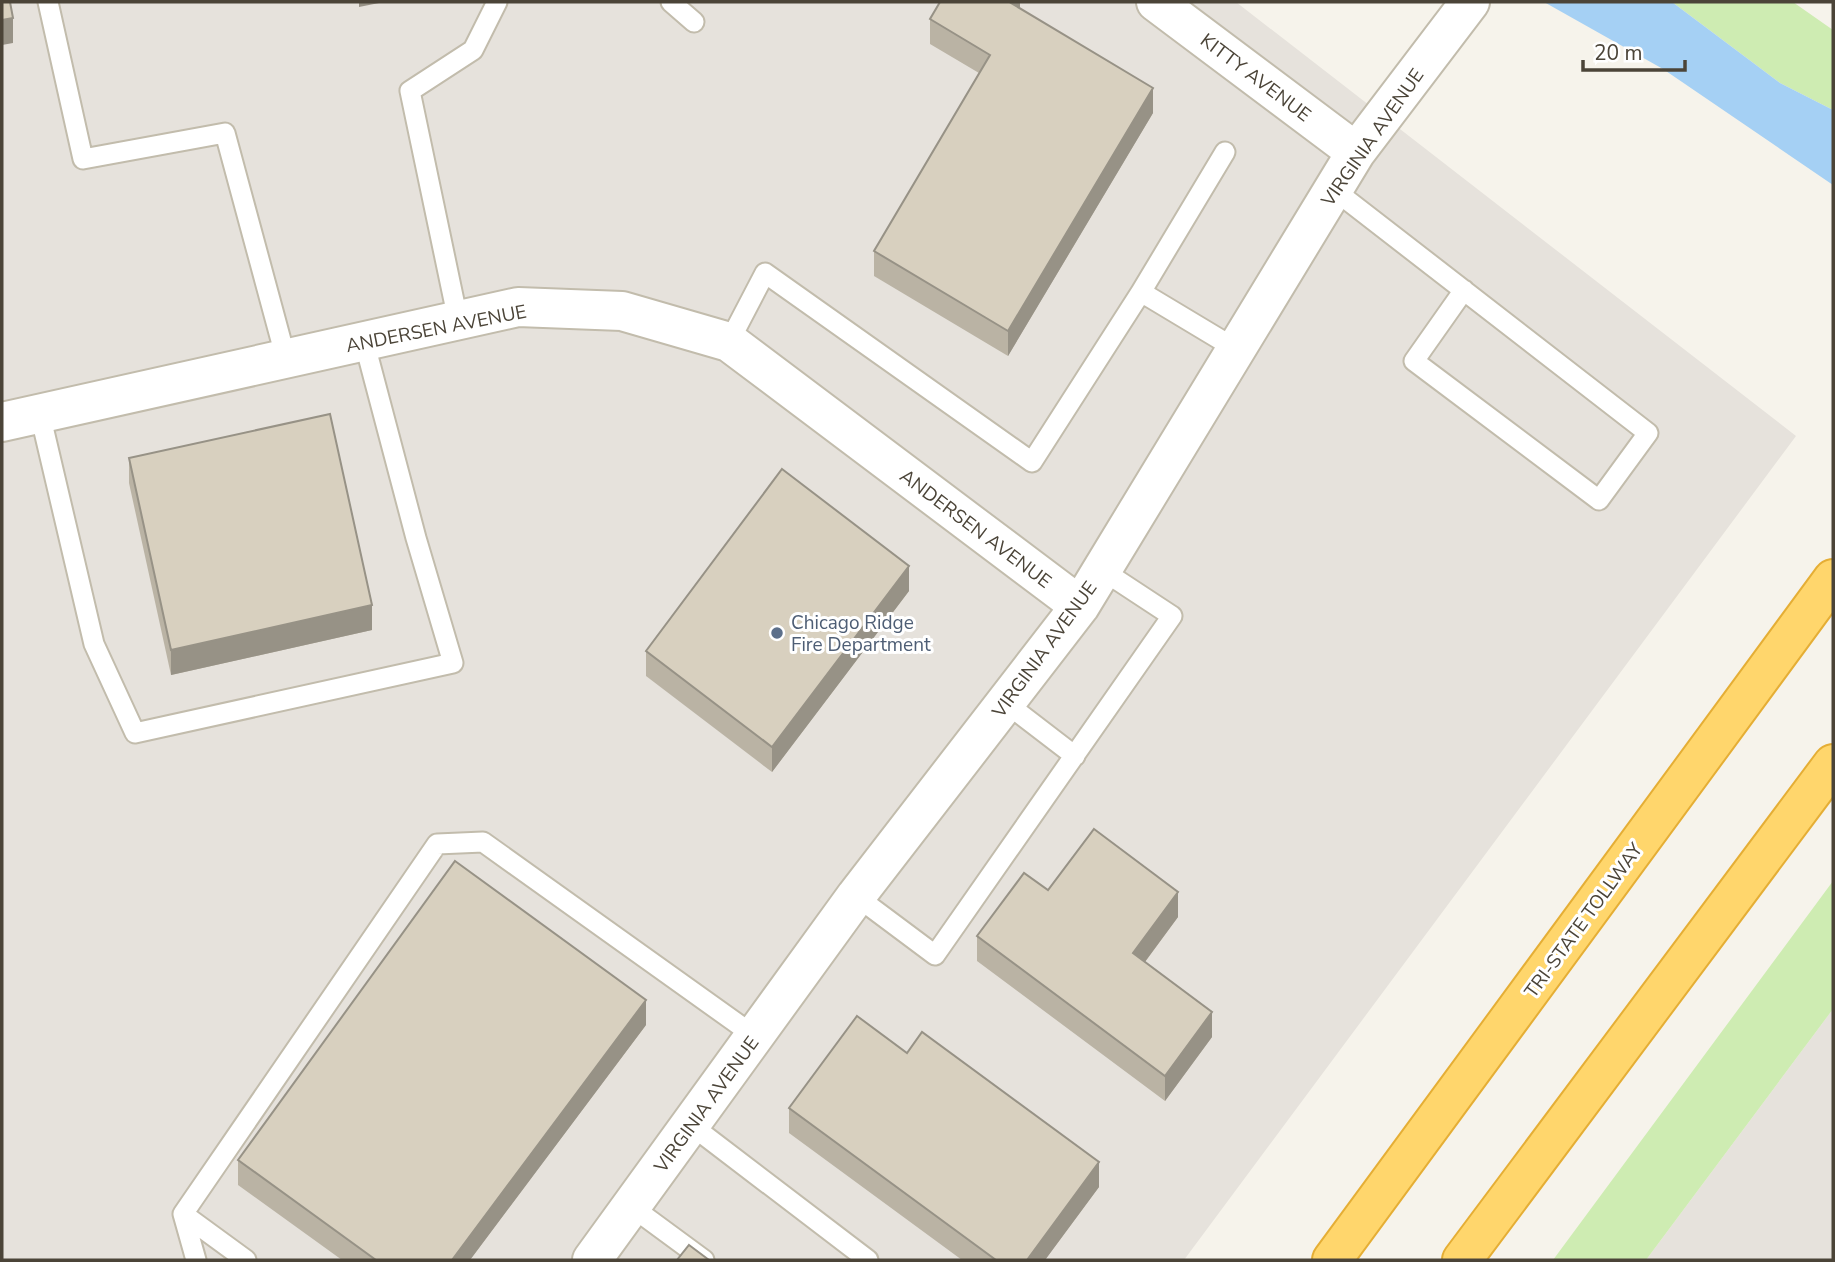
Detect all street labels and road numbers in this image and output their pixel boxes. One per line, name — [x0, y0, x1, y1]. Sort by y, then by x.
street label: KITTY AVENUE — [1195, 28, 1316, 128]
street label: VIRGINIA AVENUE — [1315, 63, 1430, 213]
street label: ANDERSEN AVENUE — [344, 299, 529, 359]
street label: ANDERSEN AVENUE — [894, 463, 1056, 594]
street label: VIRGINIA AVENUE — [986, 576, 1103, 724]
street label: TRI-STATE TOLLWAY — [1519, 837, 1649, 1003]
street label: VIRGINIA AVENUE — [648, 1031, 765, 1179]

